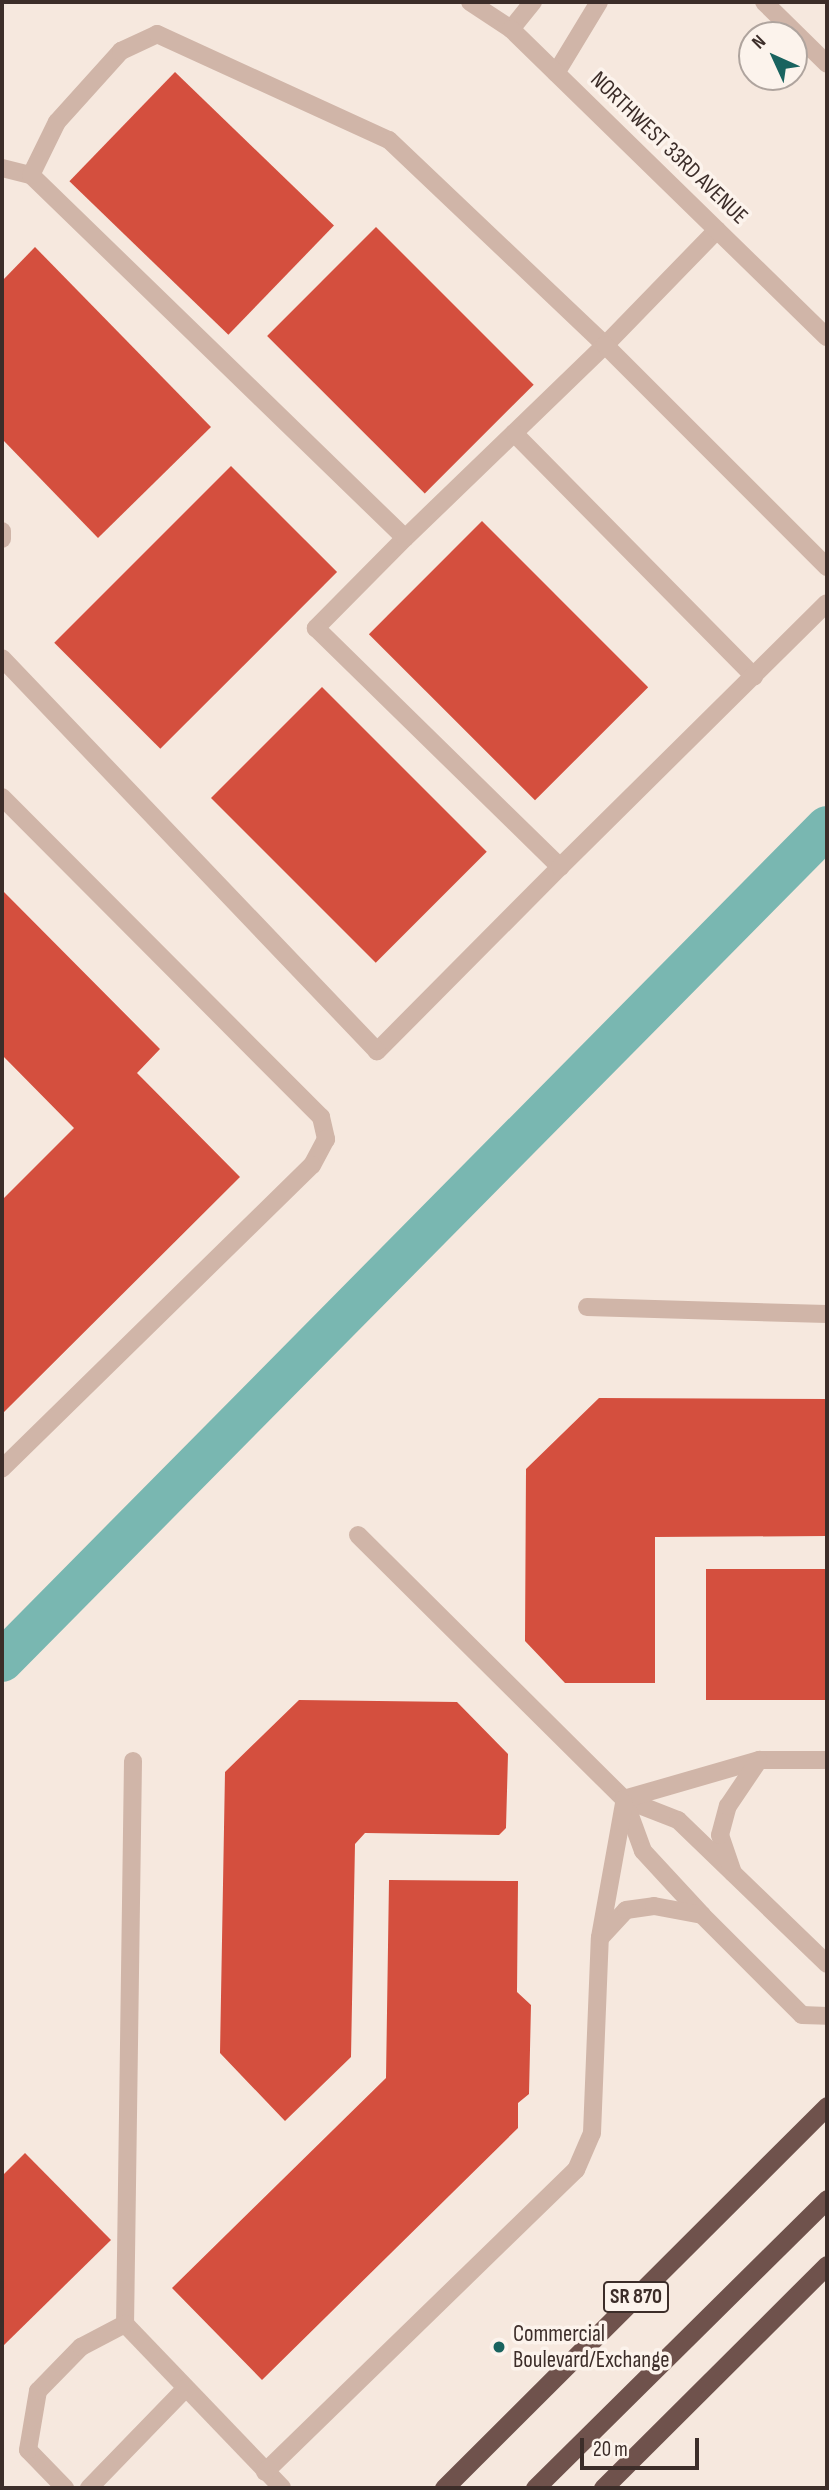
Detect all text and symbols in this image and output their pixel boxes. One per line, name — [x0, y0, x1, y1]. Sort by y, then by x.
north arrow — [738, 21, 808, 91]
text: N — [747, 30, 771, 54]
street label: NORTHWEST 33RD AVENUE — [585, 66, 753, 230]
road number: SR 870 — [603, 2280, 669, 2314]
place label: Commercial Boulevard/Exchange — [513, 2320, 669, 2374]
marker: Commercial Boulevard/Exchange — [491, 2339, 507, 2355]
scale bar — [584, 2424, 703, 2468]
text: 20 m — [593, 2437, 628, 2462]

